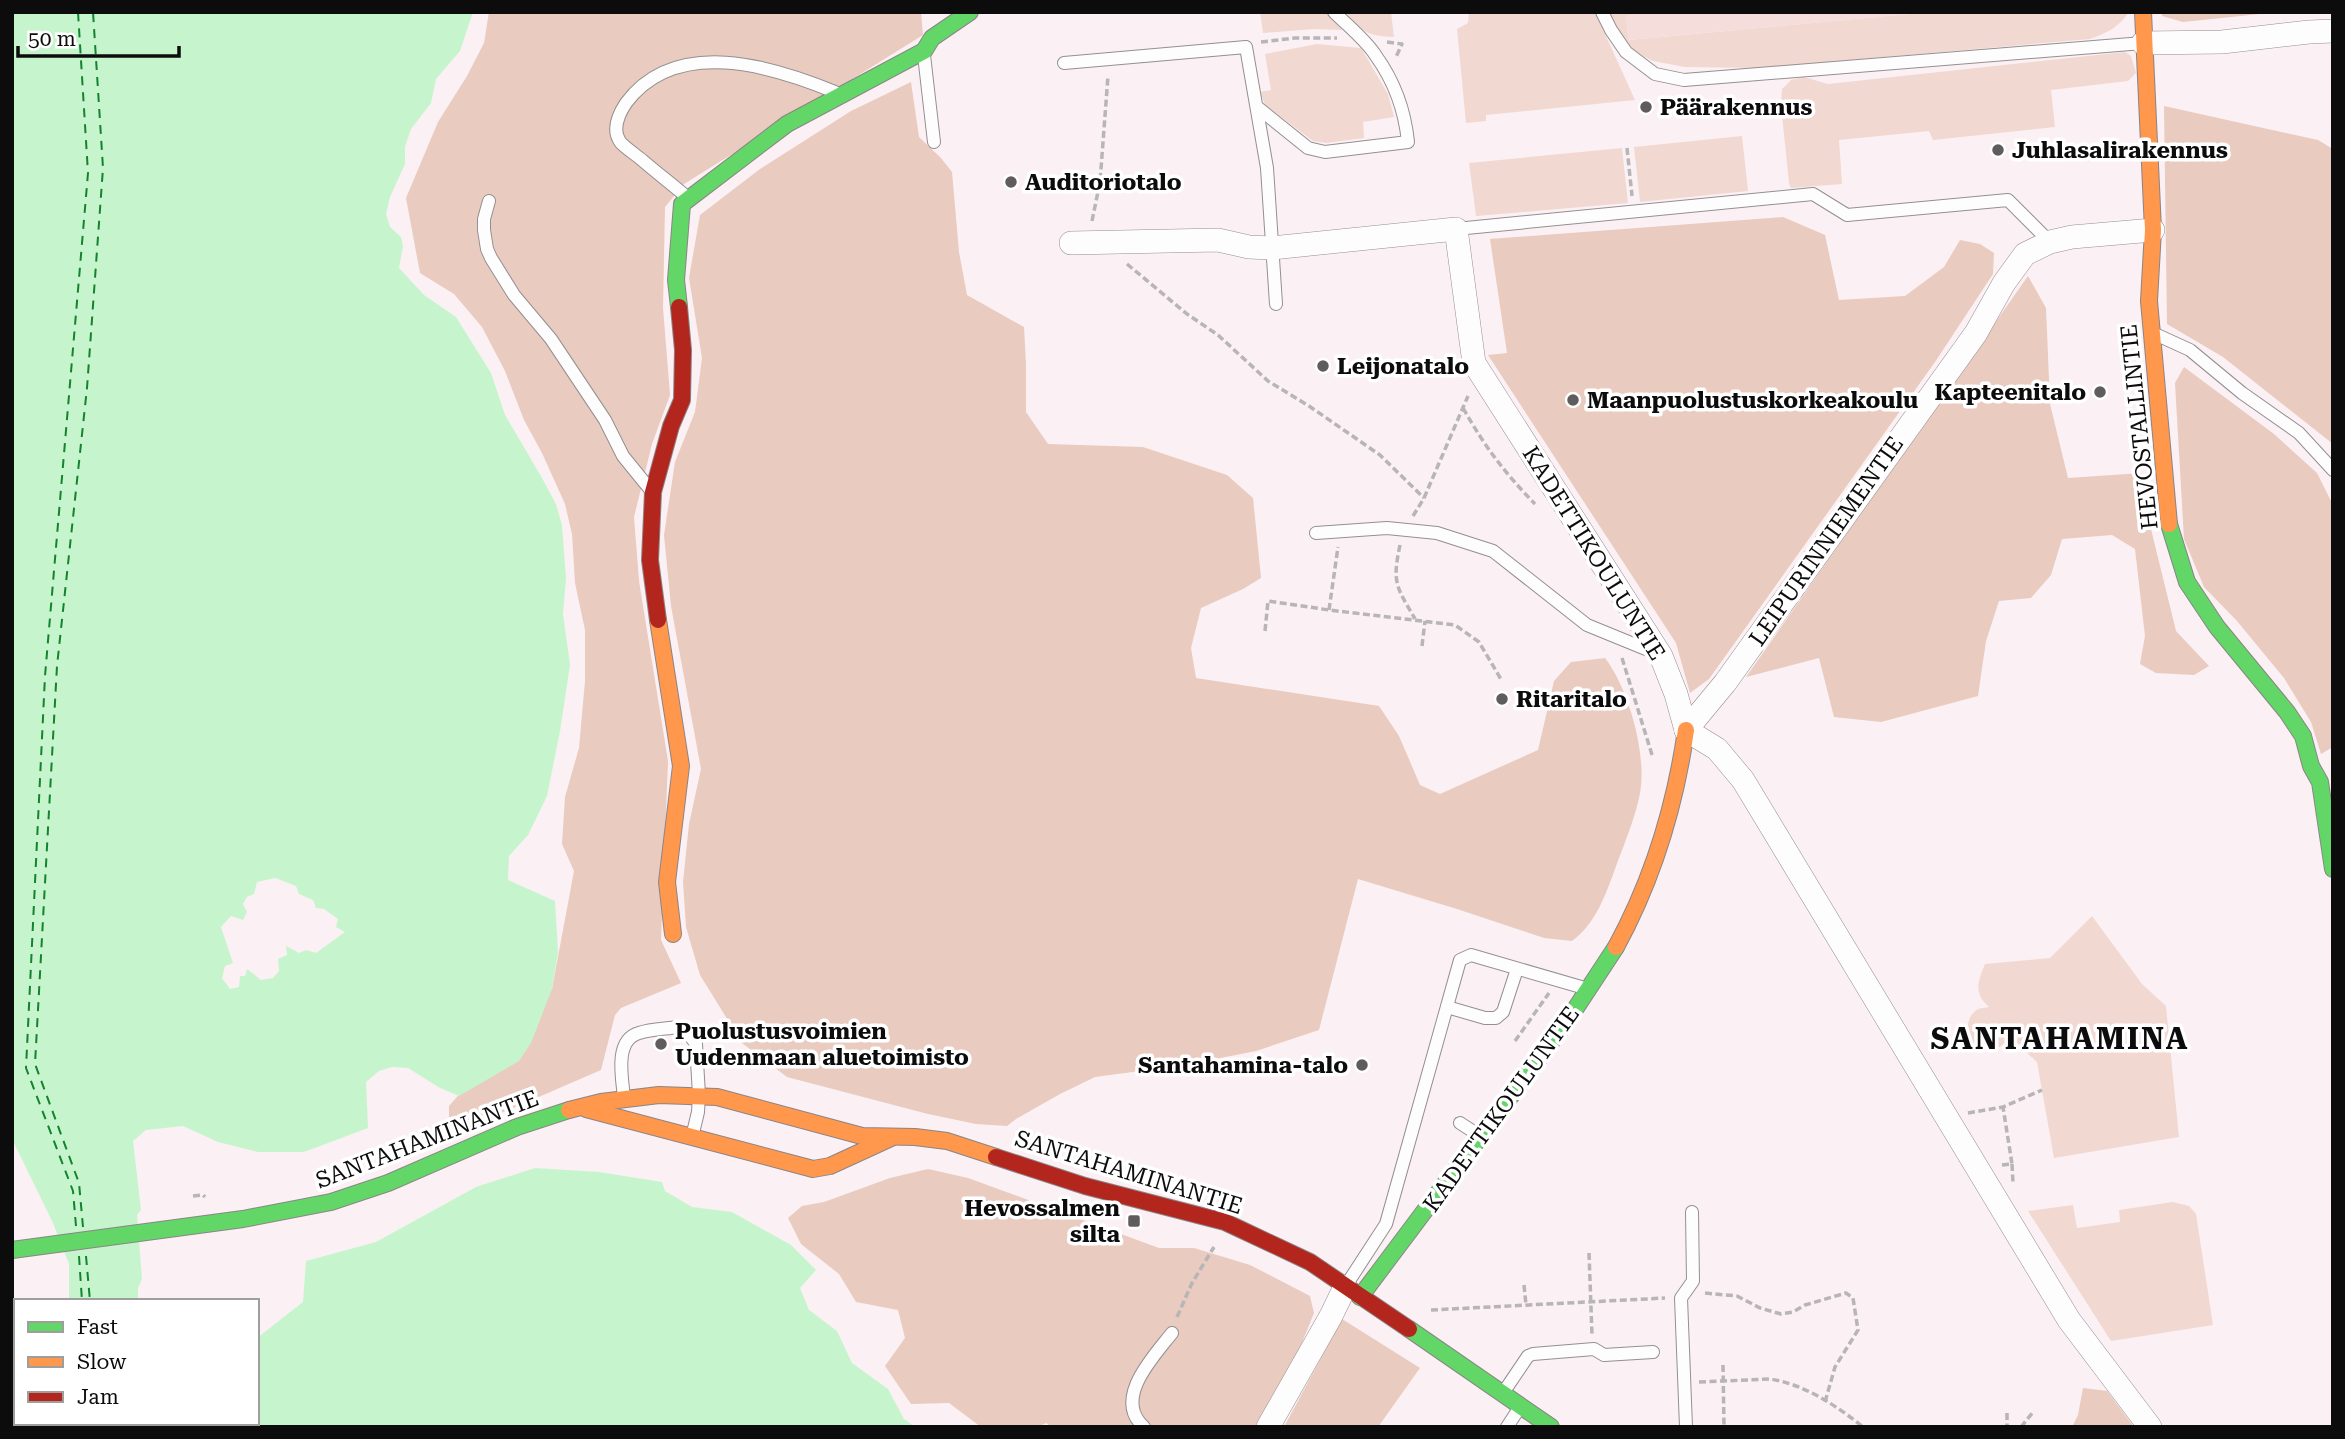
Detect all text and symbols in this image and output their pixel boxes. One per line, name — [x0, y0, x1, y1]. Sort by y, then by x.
scale bar — [18, 14, 178, 58]
text: 50 m — [28, 27, 76, 51]
place label: Päärakennus — [1660, 94, 1813, 121]
marker: Päärakennus — [1638, 99, 1654, 115]
place label: Juhlasalirakennus — [2012, 137, 2228, 164]
marker: Juhlasalirakennus — [1990, 142, 2006, 158]
place label: Auditoriotalo — [1025, 169, 1182, 196]
marker: Auditoriotalo — [1003, 174, 1019, 190]
street label: HEVOSTALLINTIE — [2115, 323, 2164, 531]
place label: Leijonatalo — [1337, 353, 1469, 380]
marker: Leijonatalo — [1315, 358, 1331, 374]
place label: Kapteenitalo — [1935, 379, 2086, 406]
marker: Kapteenitalo — [2092, 384, 2108, 400]
place label: Maanpuolustuskorkeakoulu — [1587, 387, 1918, 414]
marker: Maanpuolustuskorkeakoulu — [1565, 392, 1581, 408]
street label: LEIPURINNIEMENTIE — [1744, 431, 1909, 651]
street label: KADETTIKOULUNTIE — [1517, 441, 1671, 665]
place label: Ritaritalo — [1516, 686, 1627, 713]
marker: Ritaritalo — [1494, 691, 1510, 707]
street label: KADETTIKOULUNTIE — [1418, 1001, 1585, 1217]
place label: Puolustusvoimien Uudenmaan aluetoimisto — [675, 1018, 969, 1071]
district label: SANTAHAMINA — [1931, 1021, 2189, 1056]
marker: Puolustusvoimien Uudenmaan aluetoimisto — [653, 1036, 669, 1052]
place label: Santahamina-talo — [1138, 1052, 1348, 1079]
marker: Santahamina-talo — [1354, 1057, 1370, 1073]
street label: SANTAHAMINANTIE — [312, 1085, 542, 1194]
street label: SANTAHAMINANTIE — [1012, 1125, 1246, 1220]
place label: Hevossalmen silta — [964, 1195, 1121, 1248]
marker: Hevossalmen silta — [1126, 1213, 1142, 1229]
legend — [14, 1299, 259, 1425]
text: Fast — [77, 1315, 118, 1339]
text: Slow — [77, 1350, 127, 1374]
text: Jam — [77, 1385, 119, 1409]

